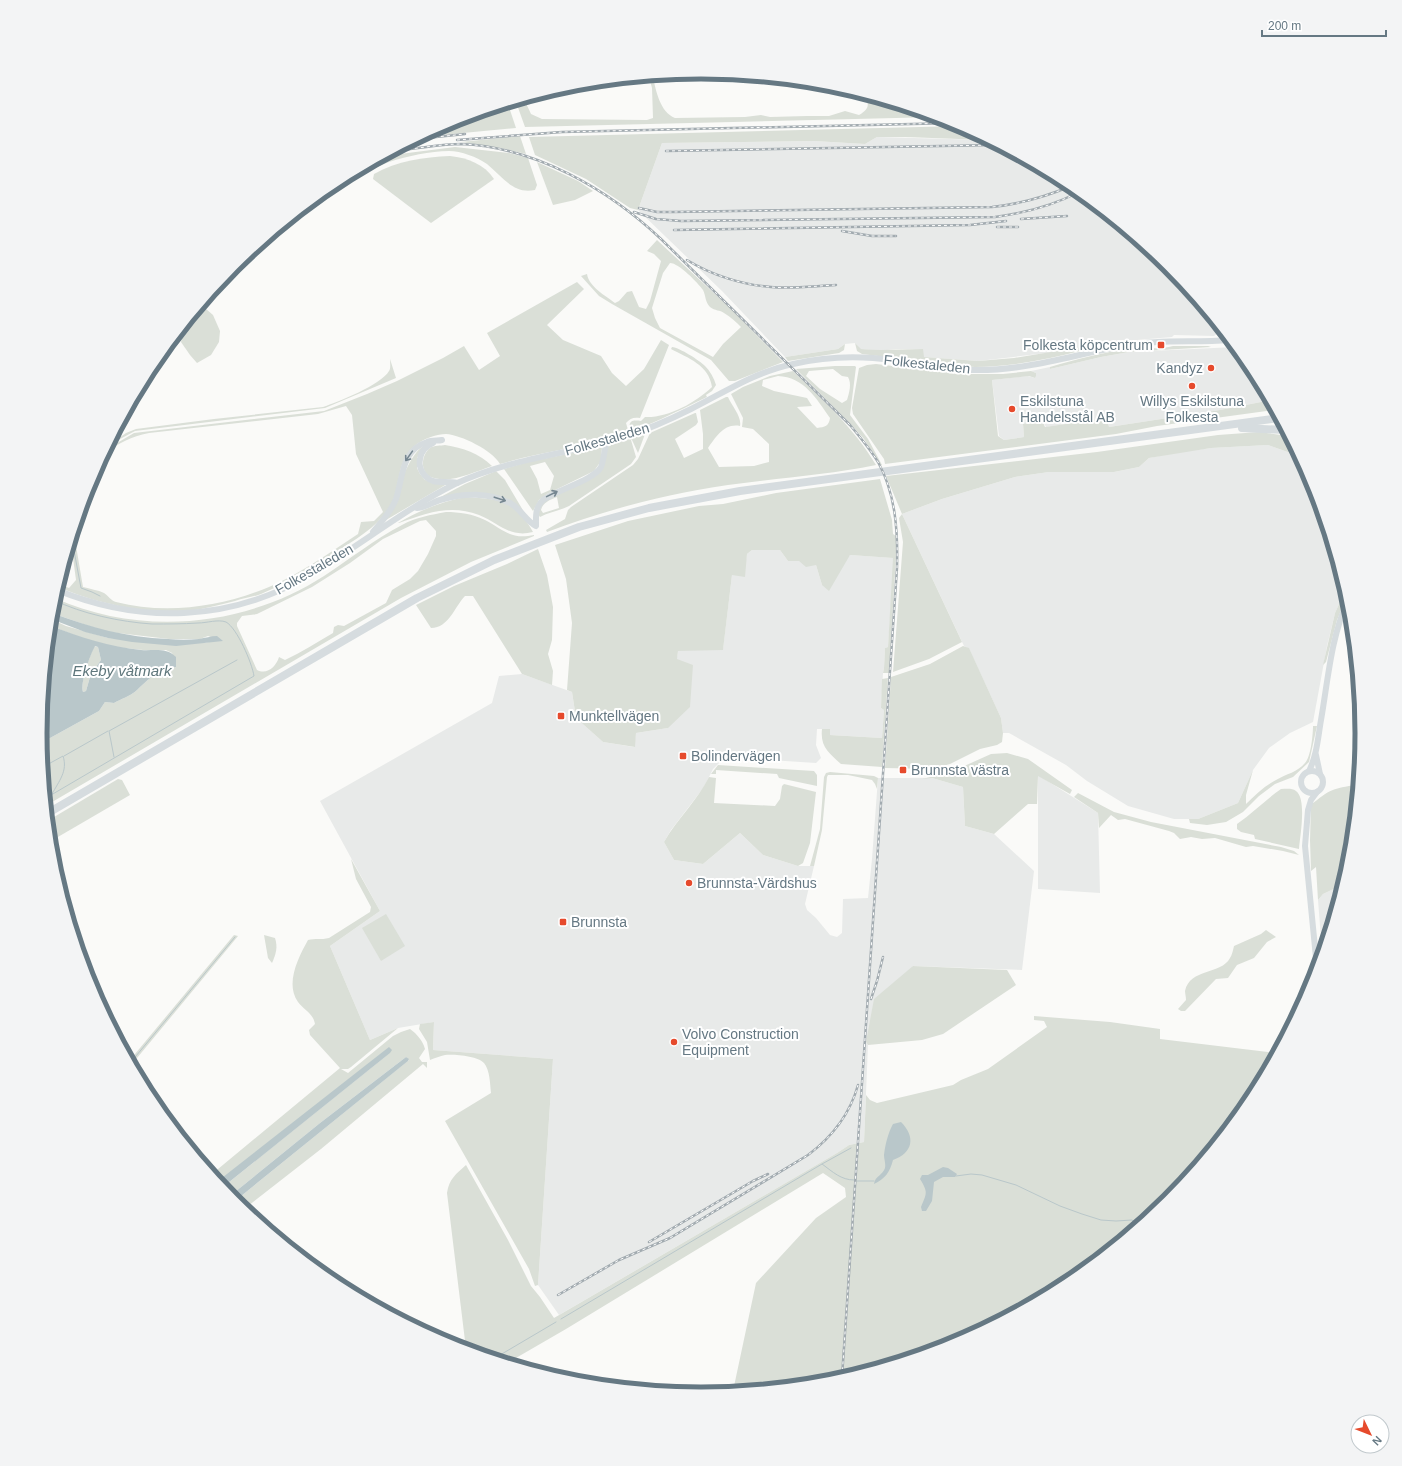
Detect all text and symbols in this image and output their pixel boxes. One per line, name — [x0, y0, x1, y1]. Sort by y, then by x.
scale bar — [1262, 12, 1386, 38]
text: 200 m — [1268, 19, 1301, 33]
place label: Folkesta köpcentrum — [1023, 337, 1153, 353]
marker: Folkesta köpcentrum — [1156, 340, 1166, 350]
street label: Folkestaleden — [883, 351, 971, 377]
place label: Kandyz — [1156, 360, 1203, 376]
marker: Kandyz — [1206, 363, 1216, 373]
marker: Willys Eskilstuna Folkesta — [1187, 381, 1197, 391]
place label: Eskilstuna Handelsstål AB — [1020, 393, 1115, 425]
place label: Willys Eskilstuna Folkesta — [1140, 393, 1244, 425]
marker: Eskilstuna Handelsstål AB — [1007, 404, 1017, 414]
street label: Folkestaleden — [563, 419, 651, 459]
one-way arrow — [405, 451, 413, 462]
one-way arrow — [546, 490, 558, 497]
one-way arrow — [494, 496, 506, 504]
street label: Folkestaleden — [272, 540, 356, 598]
water label: Ekeby våtmark — [72, 662, 173, 679]
place label: Munktellvägen — [569, 708, 659, 724]
marker: Munktellvägen — [556, 711, 566, 721]
place label: Bolindervägen — [691, 748, 781, 764]
marker: Bolindervägen — [678, 751, 688, 761]
place label: Brunnsta västra — [911, 762, 1009, 778]
marker: Brunnsta västra — [898, 765, 908, 775]
place label: Brunnsta-Värdshus — [697, 875, 817, 891]
marker: Brunnsta-Värdshus — [684, 878, 694, 888]
place label: Brunnsta — [571, 914, 627, 930]
marker: Brunnsta — [558, 917, 568, 927]
place label: Volvo Construction Equipment — [682, 1026, 799, 1058]
marker: Volvo Construction Equipment — [669, 1037, 679, 1047]
north arrow — [1350, 1414, 1390, 1454]
text: N — [1370, 1434, 1384, 1448]

